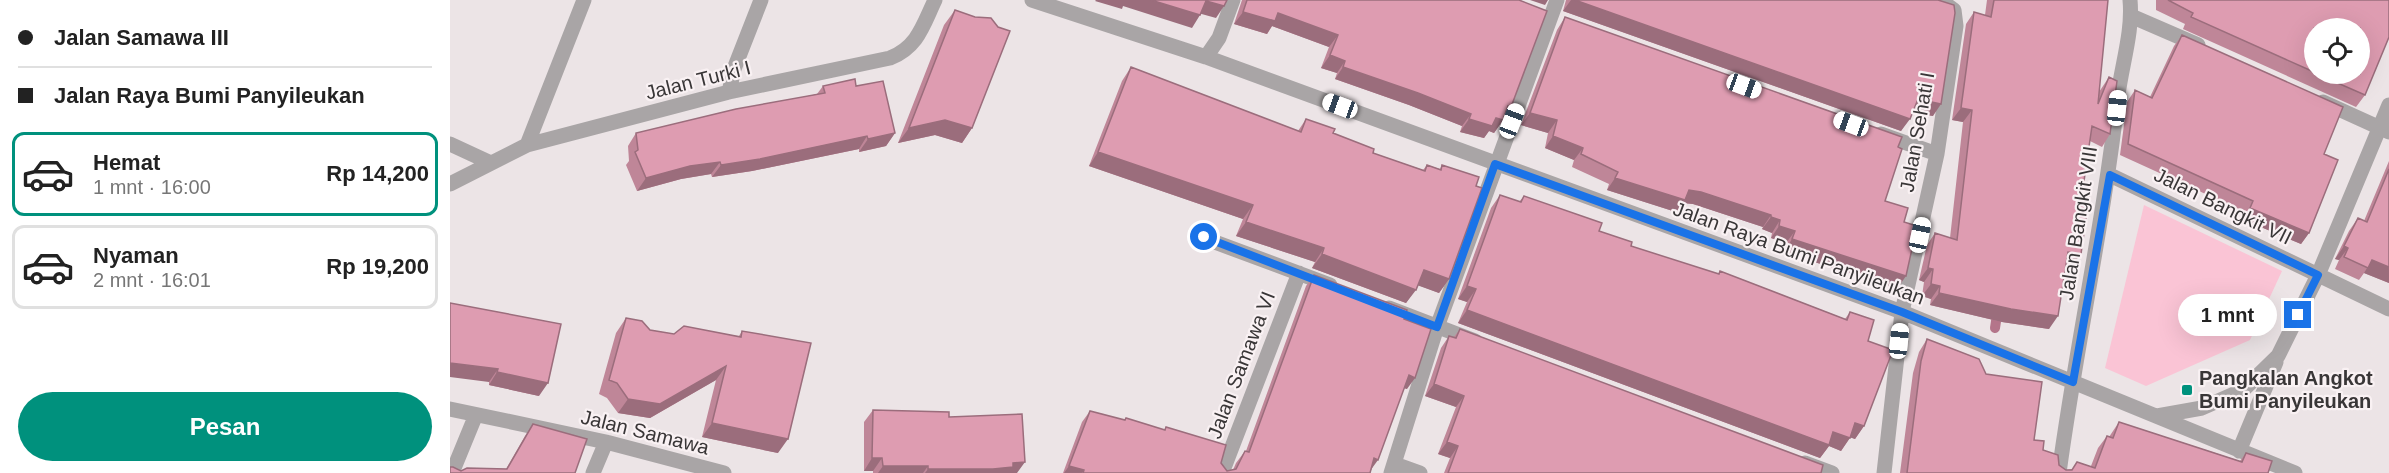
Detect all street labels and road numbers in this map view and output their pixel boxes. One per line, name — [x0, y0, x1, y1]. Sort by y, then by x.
street label: Jalan Turki I — [643, 56, 753, 104]
street label: Jalan Sehati I — [1896, 70, 1938, 194]
street label: Jalan Bangkit VIII — [2055, 144, 2101, 302]
street label: Jalan Bangkit VII — [2151, 163, 2295, 249]
street label: Jalan Raya Bumi Panyileukan — [1670, 197, 1928, 309]
street label: Jalan Samawa VI — [1203, 288, 1279, 442]
street label: Jalan Samawa — [579, 405, 712, 459]

